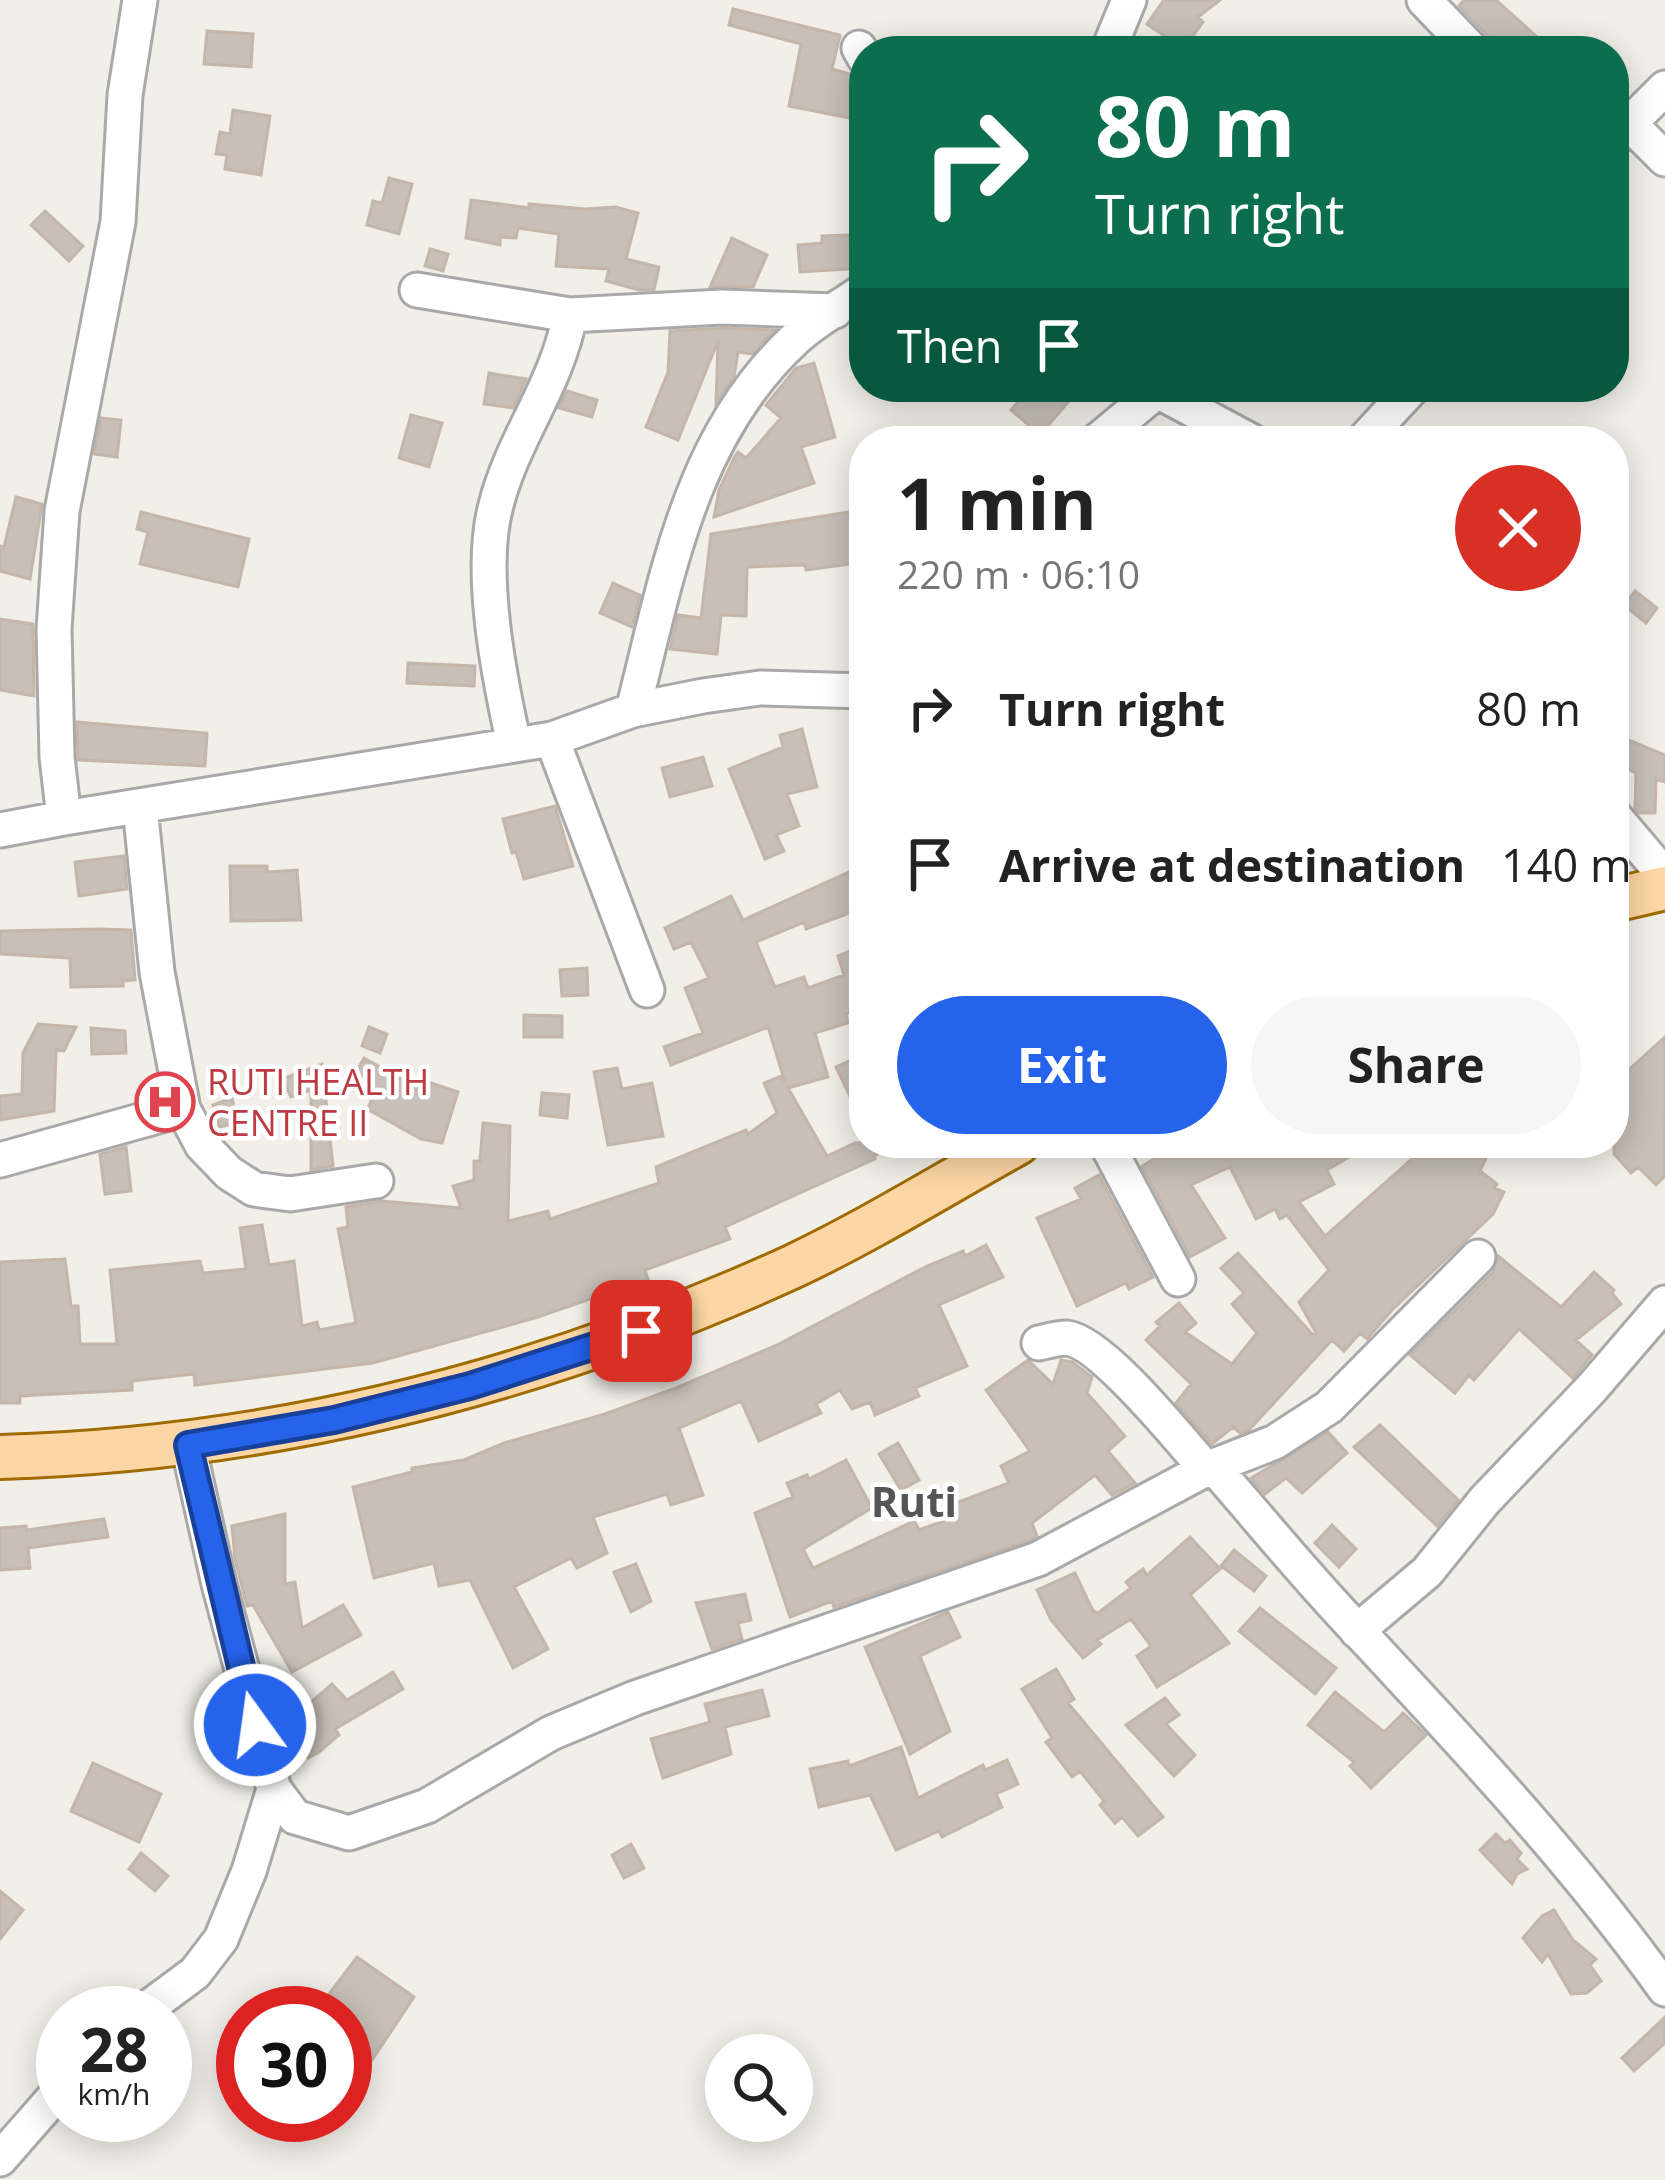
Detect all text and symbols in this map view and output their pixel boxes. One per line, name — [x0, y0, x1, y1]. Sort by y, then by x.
text: 80 m — [1095, 67, 1295, 182]
icon: right — [897, 84, 1053, 240]
text: Turn right — [1095, 176, 1344, 250]
icon: arrive — [1026, 312, 1092, 378]
text: Then — [897, 315, 1002, 376]
text: 1 min — [897, 453, 1097, 551]
button: close — [1455, 465, 1581, 591]
text: 220 m · 06:10 — [897, 547, 1140, 600]
icon: right — [897, 675, 963, 741]
text: Turn right — [999, 678, 1225, 739]
text: 80 m — [1476, 678, 1581, 739]
icon: arrive — [897, 831, 963, 897]
text: Arrive at destination — [999, 834, 1465, 895]
text: 140 m — [1501, 834, 1632, 895]
button: Exit — [897, 996, 1227, 1134]
button: Share — [1251, 996, 1581, 1134]
place label: RUTI HEALTH CENTRE II — [207, 1057, 429, 1147]
hospital icon: RUTI HEALTH CENTRE II — [134, 1071, 196, 1133]
pin — [590, 1280, 692, 1382]
icon: arrive — [608, 1298, 674, 1364]
district label: Ruti — [871, 1472, 957, 1529]
position arrow — [192, 1662, 318, 1788]
speed limit sign: 30 — [216, 1986, 372, 2142]
text: 28 — [80, 2008, 148, 2090]
map controls — [705, 2034, 813, 2142]
button: search — [705, 2034, 813, 2142]
text: km/h — [78, 2073, 150, 2114]

